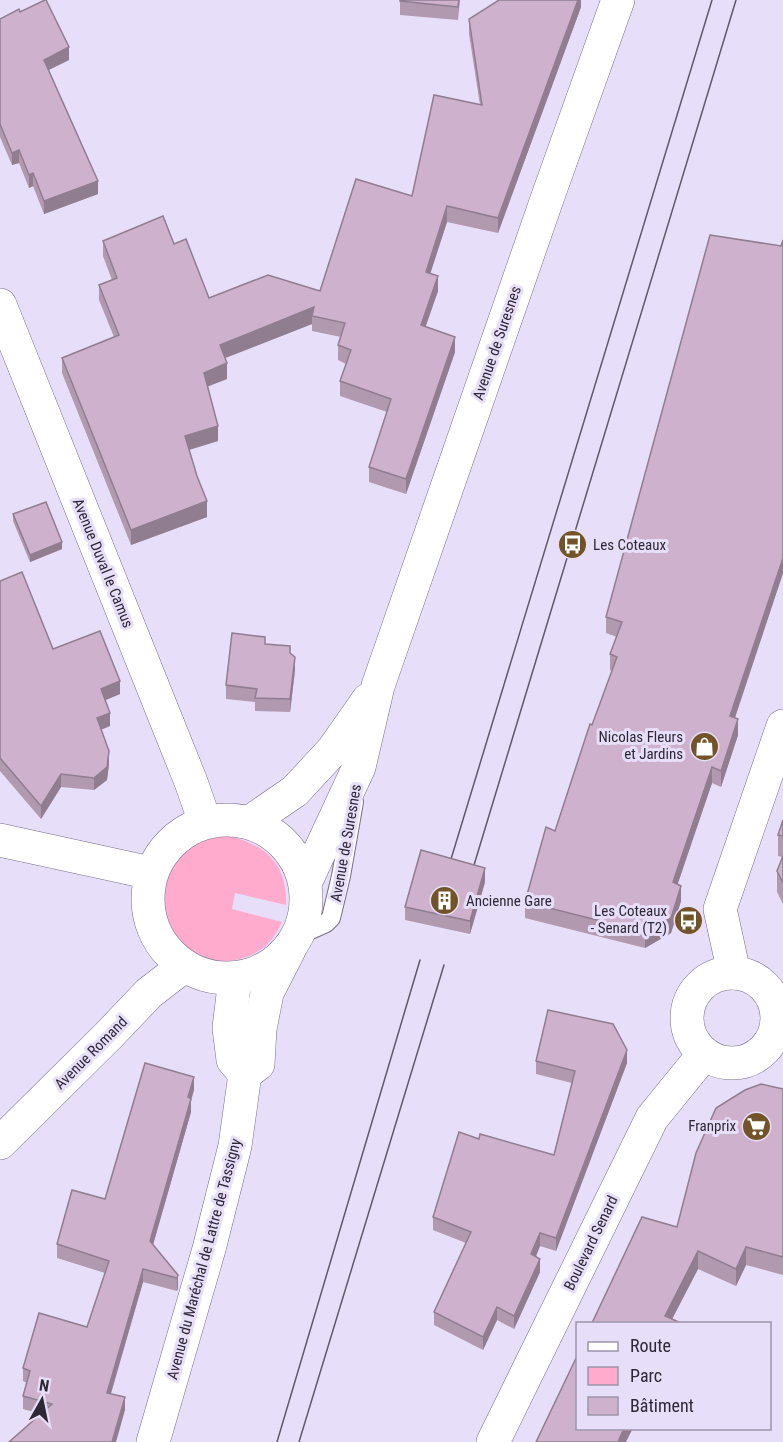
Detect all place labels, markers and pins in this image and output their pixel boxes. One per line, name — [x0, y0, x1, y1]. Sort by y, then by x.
bus stop icon: Les Coteaux — [556, 529, 588, 561]
place label: Les Coteaux — [593, 536, 666, 554]
place label: Nicolas Fleurs et Jardins — [599, 728, 683, 763]
shop icon: Nicolas Fleurs et Jardins — [688, 730, 720, 762]
building icon: Ancienne Gare — [429, 885, 461, 917]
place label: Ancienne Gare — [466, 892, 552, 910]
place label: Les Coteaux - Senard (T2) — [591, 902, 667, 937]
bus stop icon: Les Coteaux - Senard (T2) — [672, 904, 704, 936]
supermarket icon: Franprix — [741, 1110, 773, 1142]
place label: Franprix — [688, 1117, 736, 1135]

